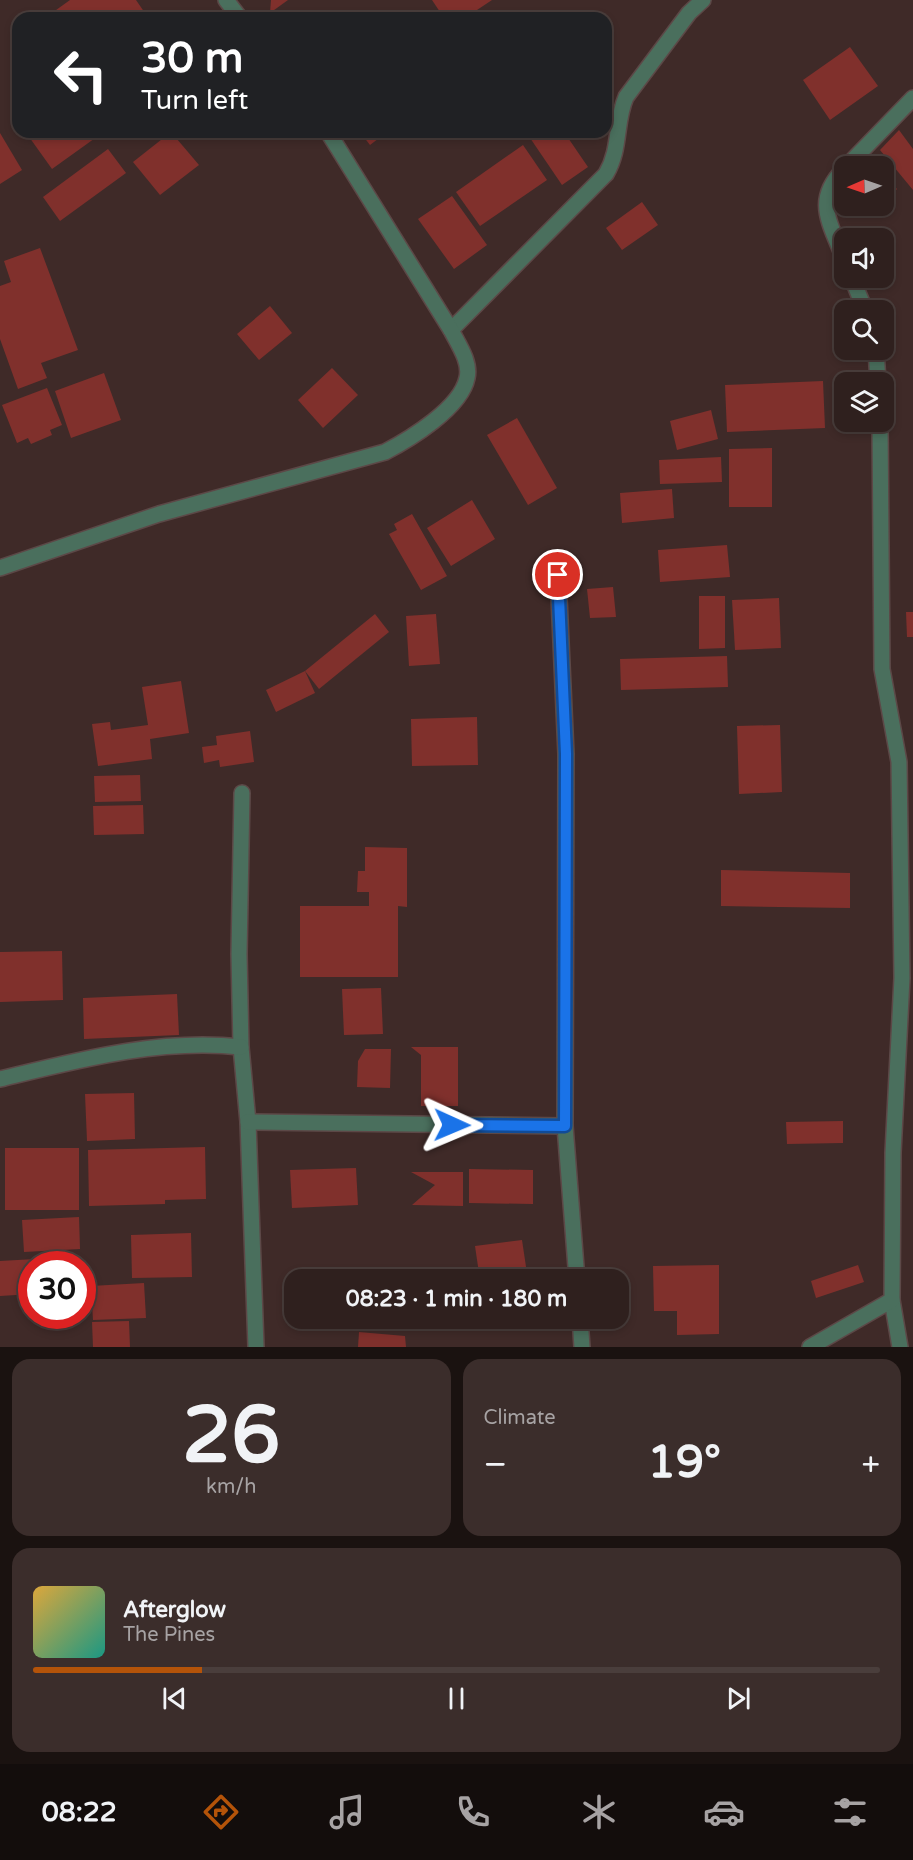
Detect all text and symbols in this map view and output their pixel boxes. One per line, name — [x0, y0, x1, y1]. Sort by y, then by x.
text: 30 m — [141, 33, 243, 84]
icon: left — [42, 36, 120, 114]
text: Turn left — [141, 84, 248, 117]
north arrow — [834, 156, 894, 216]
map controls — [834, 156, 894, 432]
button: sound — [834, 228, 894, 288]
button: search — [834, 300, 894, 360]
button: layers — [834, 372, 894, 432]
pin — [532, 549, 583, 600]
icon: arrive — [541, 558, 574, 591]
position arrow — [420, 1093, 484, 1157]
speed limit sign: 30 — [18, 1251, 96, 1329]
text: 08:23 · 1 min · 180 m — [346, 1286, 567, 1312]
text: 26 — [182, 1389, 280, 1483]
text: Climate — [484, 1406, 556, 1430]
text: 19° — [647, 1436, 721, 1490]
text: − — [484, 1445, 507, 1484]
text: + — [861, 1445, 880, 1484]
text: km/h — [206, 1475, 256, 1499]
text: Afterglow — [123, 1597, 226, 1623]
text: The Pines — [123, 1623, 215, 1647]
icon: previous — [158, 1682, 191, 1715]
icon: pause — [440, 1682, 473, 1715]
icon: next — [722, 1682, 755, 1715]
icon: directions — [200, 1791, 242, 1833]
icon: music — [326, 1791, 368, 1833]
icon: phone — [452, 1791, 494, 1833]
icon: climate — [578, 1791, 620, 1833]
icon: car — [703, 1791, 745, 1833]
icon: filters — [829, 1791, 871, 1833]
text: 08:22 — [42, 1796, 117, 1829]

